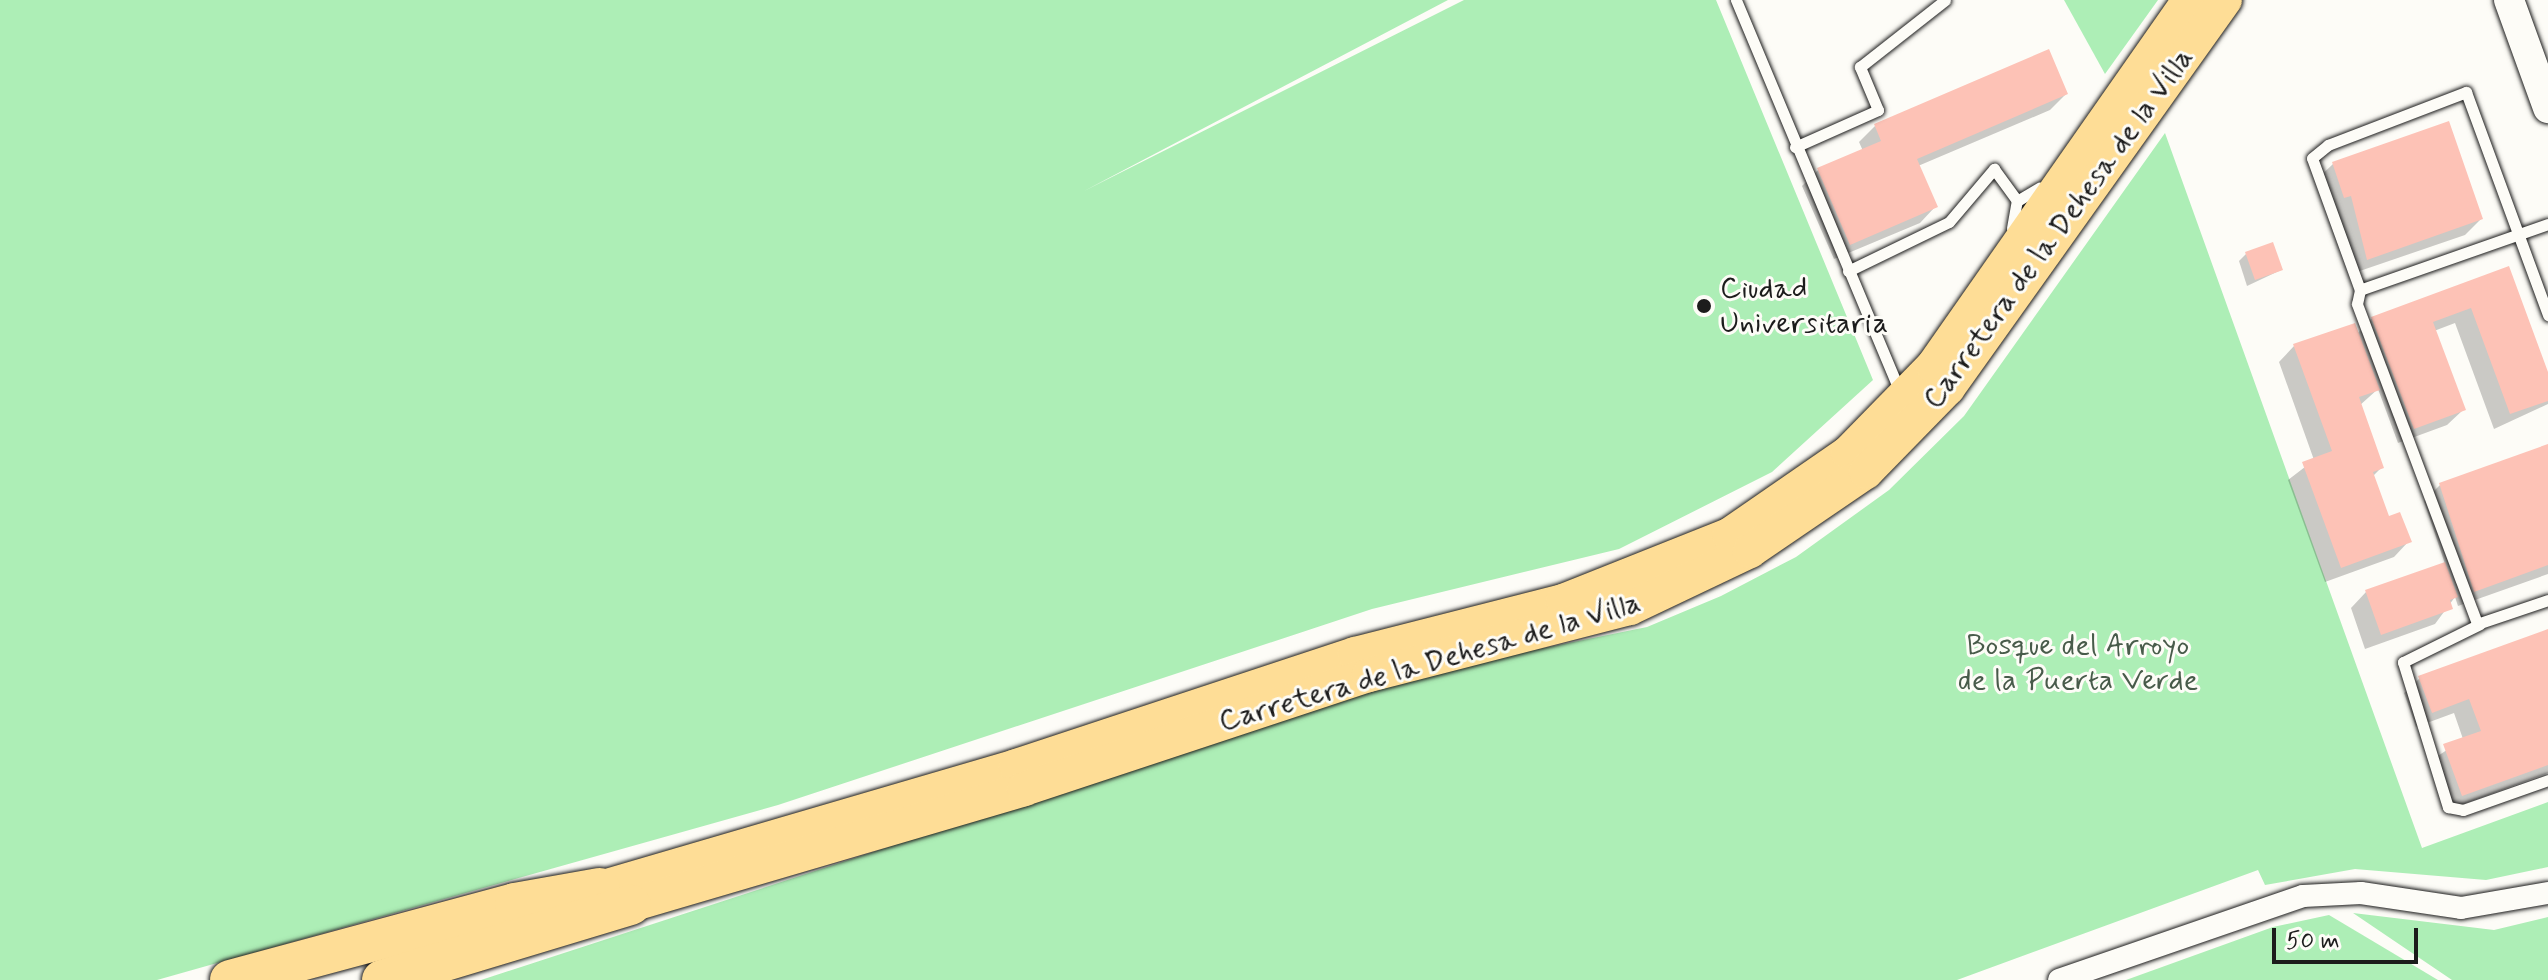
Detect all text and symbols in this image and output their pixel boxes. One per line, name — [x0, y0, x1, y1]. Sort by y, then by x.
street label: Carretera de la Dehesa de la Villa — [1917, 43, 2201, 415]
place label: Ciudad Universitaria — [1720, 271, 1888, 342]
marker: Ciudad Universitaria — [1695, 297, 1713, 315]
street label: Carretera de la Dehesa de la Villa — [1216, 586, 1644, 740]
park label: Bosque del Arroyo de la Puerta Verde — [1959, 628, 2197, 698]
scale bar — [2276, 912, 2422, 962]
text: 50 m — [2286, 926, 2340, 957]

